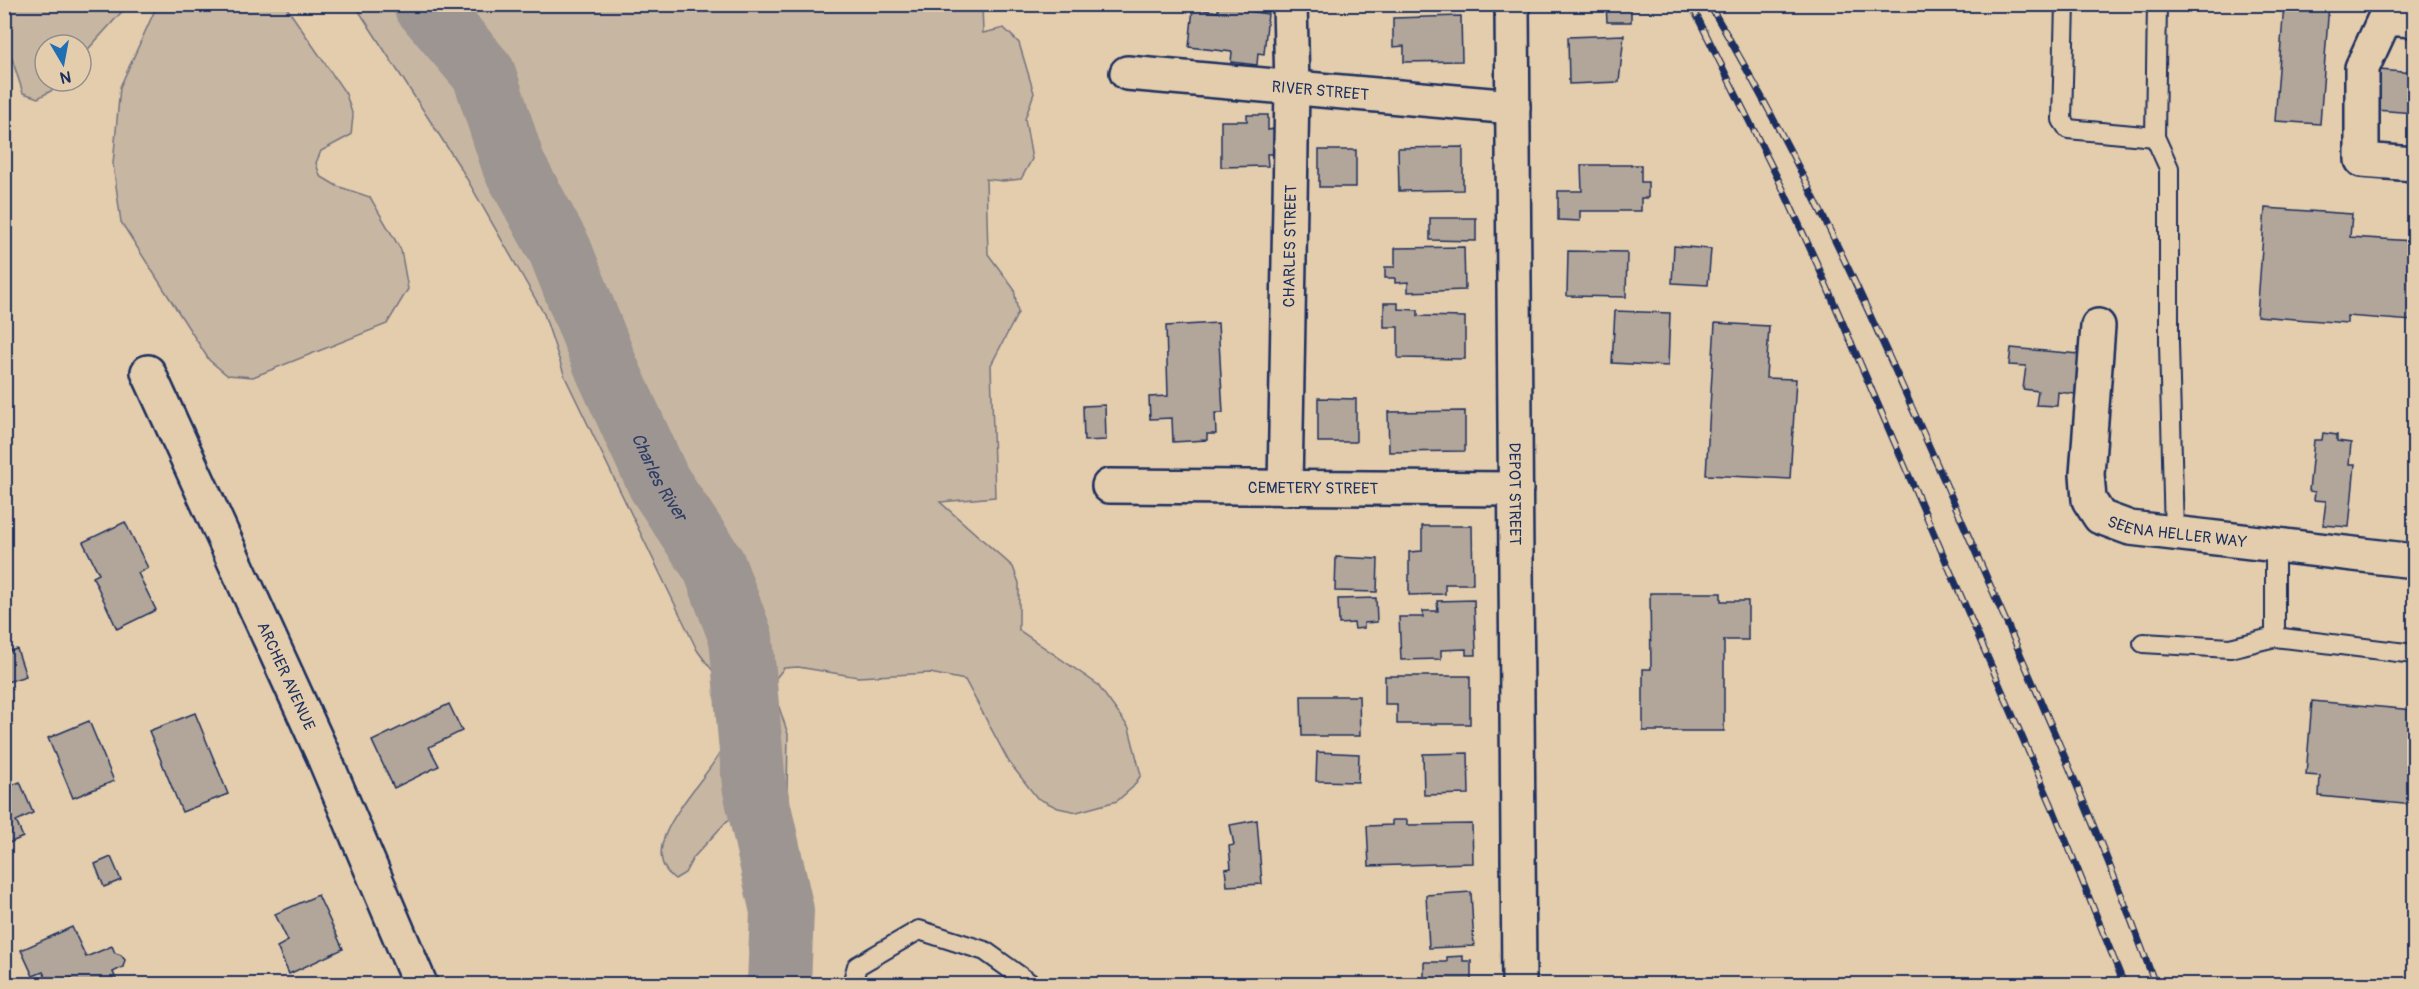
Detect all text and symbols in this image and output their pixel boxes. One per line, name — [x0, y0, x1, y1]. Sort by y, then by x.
north arrow — [33, 33, 93, 93]
text: N — [58, 66, 72, 88]
street label: RIVER STREET — [1271, 77, 1370, 105]
street label: CHARLES STREET — [1279, 184, 1301, 308]
water label: Charles River — [626, 429, 693, 528]
street label: DEPOT STREET — [1504, 443, 1525, 546]
street label: CEMETERY STREET — [1248, 478, 1378, 499]
street label: SEENA HELLER WAY — [2104, 512, 2248, 553]
street label: ARCHER AVENUE — [252, 619, 319, 734]

